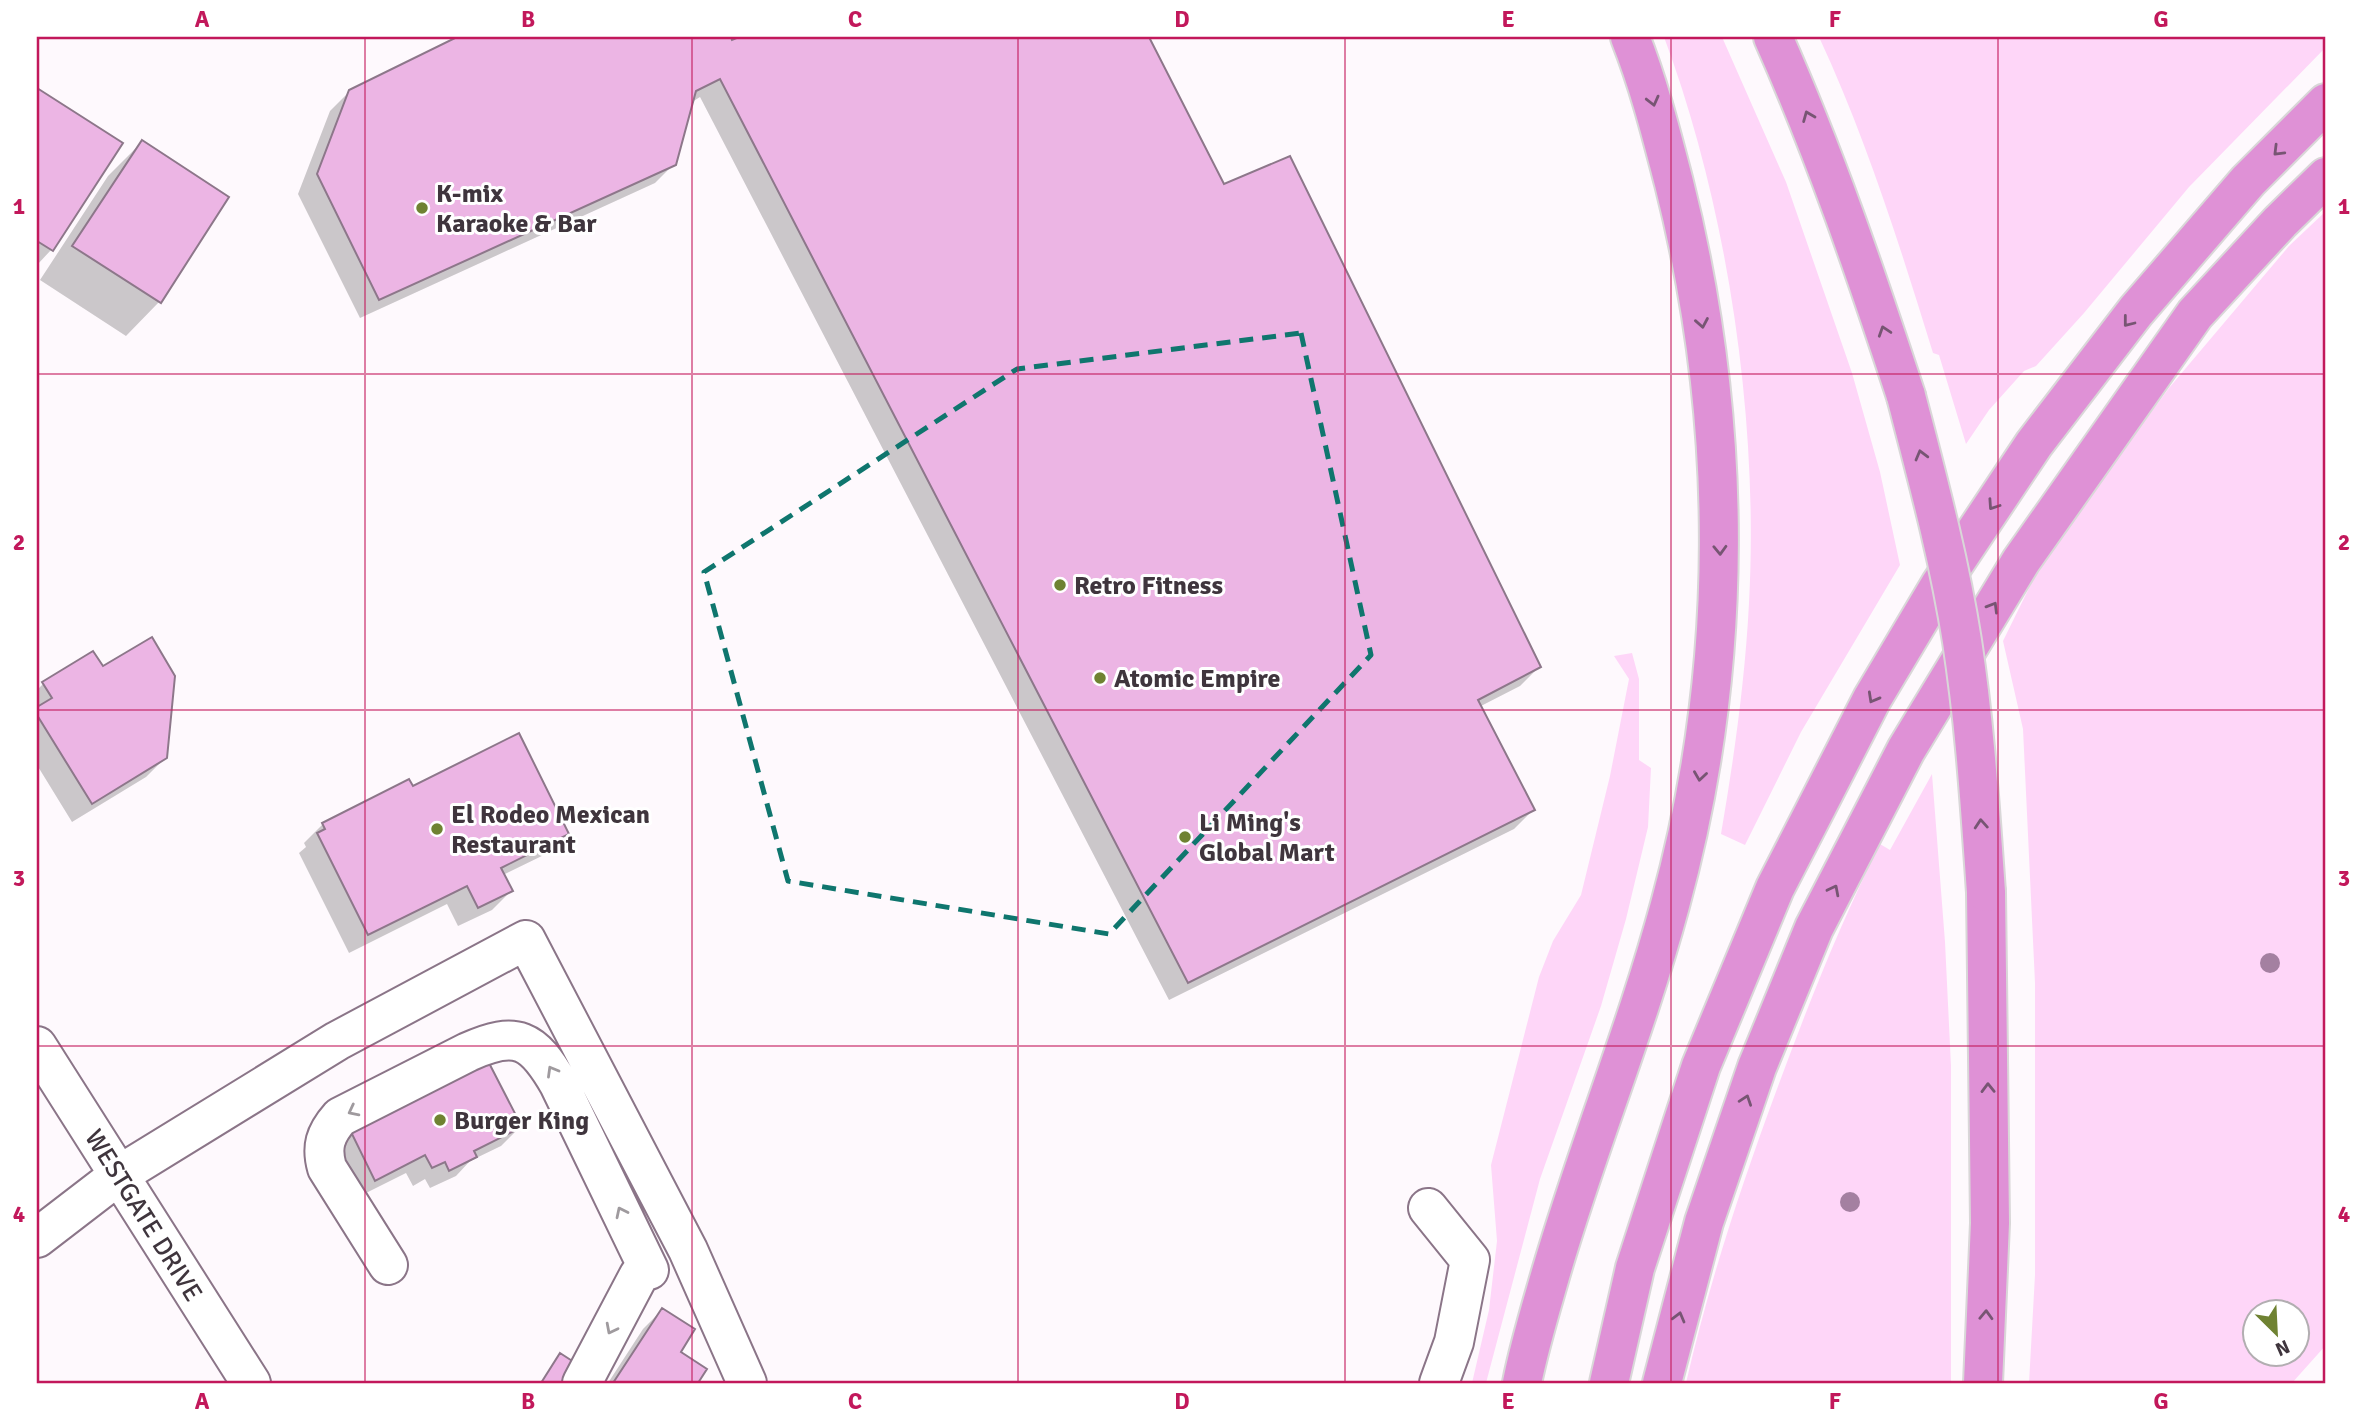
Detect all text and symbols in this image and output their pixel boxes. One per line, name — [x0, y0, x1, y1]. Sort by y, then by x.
text: A — [195, 5, 210, 34]
text: B — [521, 5, 535, 34]
text: C — [848, 5, 862, 34]
text: D — [1174, 5, 1190, 34]
text: E — [1501, 5, 1515, 34]
text: F — [1829, 5, 1841, 34]
text: G — [2153, 5, 2169, 34]
one-way arrow — [1645, 95, 1659, 107]
one-way arrow — [1802, 111, 1816, 124]
one-way arrow — [2273, 143, 2286, 156]
place label: K-mix Karaoke & Bar — [436, 178, 597, 240]
text: 1 — [13, 192, 25, 221]
text: 1 — [2338, 192, 2350, 221]
marker: K-mix Karaoke & Bar — [414, 200, 430, 216]
one-way arrow — [2123, 314, 2136, 326]
one-way arrow — [1694, 317, 1709, 329]
one-way arrow — [1878, 325, 1893, 337]
one-way arrow — [1915, 449, 1929, 461]
one-way arrow — [1989, 497, 2001, 510]
text: 2 — [13, 528, 25, 557]
text: 2 — [2338, 528, 2350, 557]
one-way arrow — [1712, 544, 1727, 555]
place label: Retro Fitness — [1074, 570, 1223, 602]
marker: Retro Fitness — [1052, 577, 1068, 593]
one-way arrow — [1985, 601, 1998, 614]
place label: Atomic Empire — [1114, 663, 1281, 695]
marker: Atomic Empire — [1092, 670, 1108, 686]
one-way arrow — [1868, 691, 1881, 703]
one-way arrow — [1693, 770, 1708, 782]
place label: El Rodeo Mexican Restaurant — [451, 799, 650, 861]
place label: Li Ming's Global Mart — [1199, 807, 1335, 869]
one-way arrow — [1974, 818, 1989, 829]
marker: El Rodeo Mexican Restaurant — [429, 821, 445, 837]
marker: Li Ming's Global Mart — [1177, 829, 1193, 845]
text: 3 — [13, 864, 25, 893]
text: 3 — [2338, 864, 2350, 893]
one-way arrow — [1825, 885, 1839, 897]
one-way arrow — [547, 1065, 560, 1078]
one-way arrow — [1980, 1082, 1996, 1092]
one-way arrow — [1738, 1094, 1752, 1106]
one-way arrow — [348, 1102, 360, 1116]
place label: Burger King — [454, 1105, 589, 1137]
marker: Burger King — [432, 1112, 448, 1128]
street label: WESTGATE DRIVE — [77, 1124, 209, 1307]
text: 4 — [13, 1200, 25, 1229]
text: 4 — [2338, 1200, 2350, 1229]
one-way arrow — [615, 1207, 629, 1219]
north arrow — [2240, 1298, 2310, 1368]
one-way arrow — [1978, 1309, 1993, 1320]
one-way arrow — [1671, 1311, 1685, 1323]
one-way arrow — [606, 1322, 620, 1335]
text: N — [2272, 1334, 2293, 1361]
text: A — [195, 1387, 210, 1416]
text: B — [521, 1387, 535, 1416]
text: C — [848, 1387, 862, 1416]
text: D — [1174, 1387, 1190, 1416]
text: E — [1501, 1387, 1515, 1416]
text: F — [1829, 1387, 1841, 1416]
text: G — [2153, 1387, 2169, 1416]

